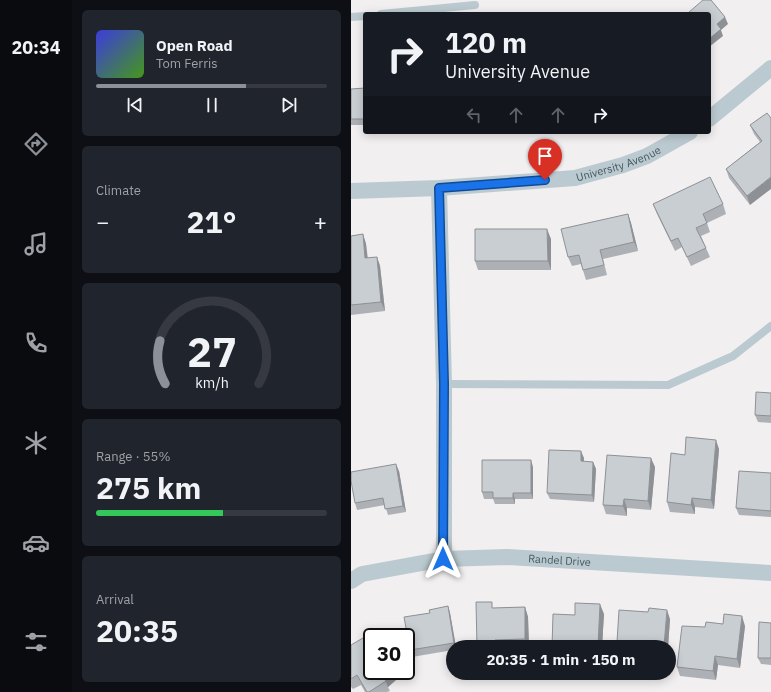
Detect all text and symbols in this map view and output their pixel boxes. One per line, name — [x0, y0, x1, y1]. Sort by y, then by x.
text: 120 m — [445, 24, 527, 61]
icon: right — [379, 28, 431, 80]
text: 20:34 — [11, 36, 61, 59]
text: Open Road — [156, 36, 233, 55]
text: Tom Ferris — [156, 55, 218, 72]
text: University Avenue — [445, 60, 590, 83]
icon: previous — [124, 94, 146, 116]
icon: pause — [201, 94, 223, 116]
icon: next — [278, 94, 300, 116]
icon: left — [463, 104, 485, 126]
icon: ahead — [505, 104, 527, 126]
icon: ahead — [547, 104, 569, 126]
icon: right — [589, 104, 611, 126]
icon: directions — [22, 130, 50, 158]
pin — [528, 139, 562, 180]
street label: University Avenue — [574, 143, 663, 184]
icon: arrive — [534, 145, 556, 167]
text: Climate — [96, 182, 141, 199]
text: 21° — [186, 202, 237, 241]
text: − — [96, 207, 109, 236]
text: + — [314, 207, 327, 236]
icon: music — [22, 230, 50, 258]
text: 27 — [187, 324, 236, 378]
icon: phone — [22, 329, 50, 357]
text: km/h — [195, 373, 228, 392]
icon: climate — [22, 429, 50, 457]
text: Range · 55% — [96, 448, 170, 465]
text: 275 km — [96, 468, 201, 507]
icon: car — [22, 529, 50, 557]
position arrow — [422, 538, 464, 580]
street label: Randel Drive — [528, 551, 591, 569]
text: Arrival — [96, 591, 134, 608]
text: 20:35 — [96, 611, 178, 650]
icon: filters — [22, 628, 50, 656]
speed limit sign: 30 — [363, 628, 415, 680]
text: 20:35 · 1 min · 150 m — [487, 650, 635, 669]

